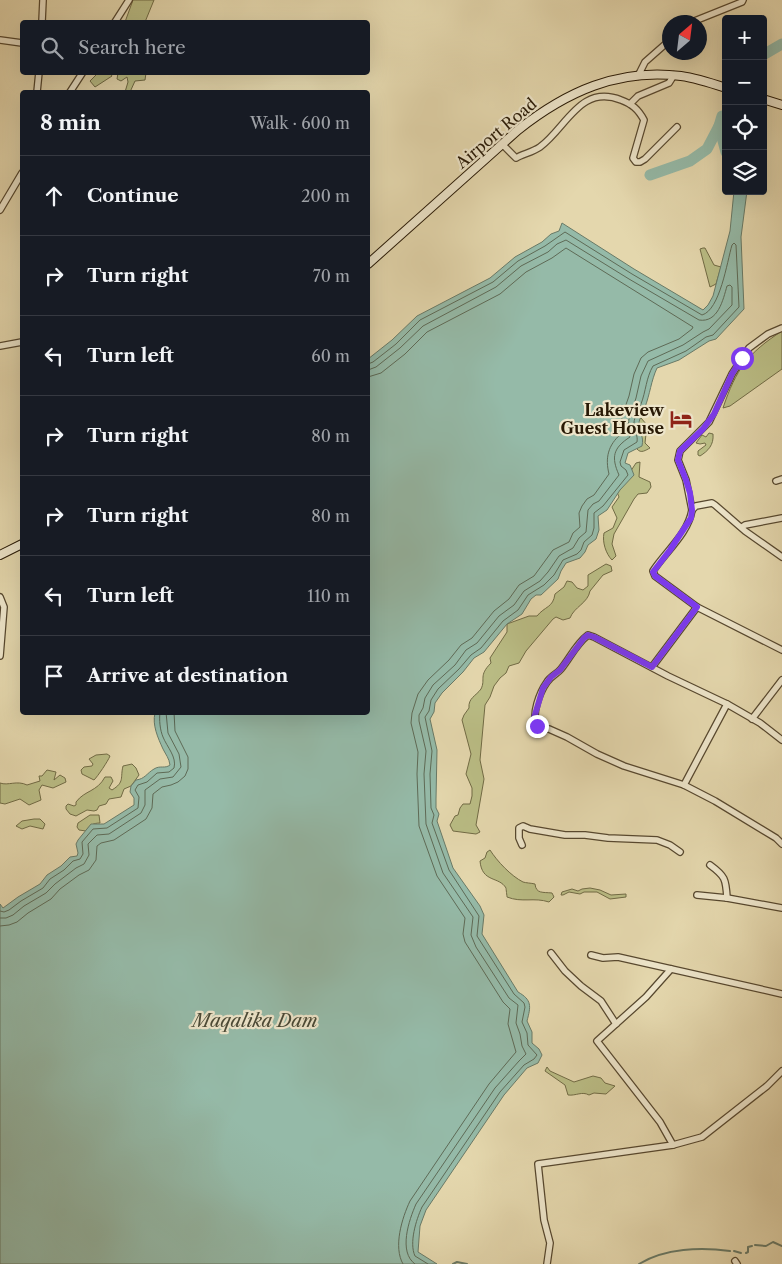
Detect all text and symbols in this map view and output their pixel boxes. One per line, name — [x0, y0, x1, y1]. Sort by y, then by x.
north arrow — [662, 15, 707, 60]
map controls — [722, 15, 767, 195]
button: + — [722, 15, 767, 60]
search box — [20, 20, 370, 75]
icon: search — [38, 34, 66, 62]
text: Search here — [78, 36, 186, 59]
button: − — [722, 60, 767, 105]
street label: Airport Road — [451, 93, 541, 173]
button: locate — [722, 105, 767, 150]
text: 8 min — [40, 110, 101, 135]
text: Walk · 600 m — [250, 113, 350, 133]
button: layers — [722, 150, 767, 195]
icon: ahead — [40, 182, 68, 210]
text: Continue — [87, 184, 179, 207]
text: 200 m — [301, 186, 350, 206]
icon: right — [40, 262, 68, 290]
text: Turn right — [87, 264, 188, 287]
text: 70 m — [313, 266, 350, 286]
icon: left — [40, 342, 68, 370]
text: Turn left — [87, 344, 174, 367]
text: 60 m — [311, 346, 350, 366]
route start — [731, 347, 754, 370]
place label: Lakeview Guest House — [561, 400, 665, 438]
hotel icon: Lakeview Guest House — [668, 406, 694, 432]
icon: right — [40, 422, 68, 450]
text: Turn right — [87, 424, 188, 447]
text: 80 m — [311, 426, 350, 446]
icon: right — [40, 502, 68, 530]
text: Turn right — [87, 504, 188, 527]
text: 80 m — [311, 506, 350, 526]
icon: left — [40, 582, 68, 610]
text: Turn left — [87, 584, 174, 607]
text: 110 m — [307, 586, 350, 606]
icon: arrive — [40, 662, 68, 690]
text: Arrive at destination — [87, 664, 288, 687]
route end — [526, 715, 549, 738]
water label: Maqalika Dam — [191, 1010, 317, 1032]

